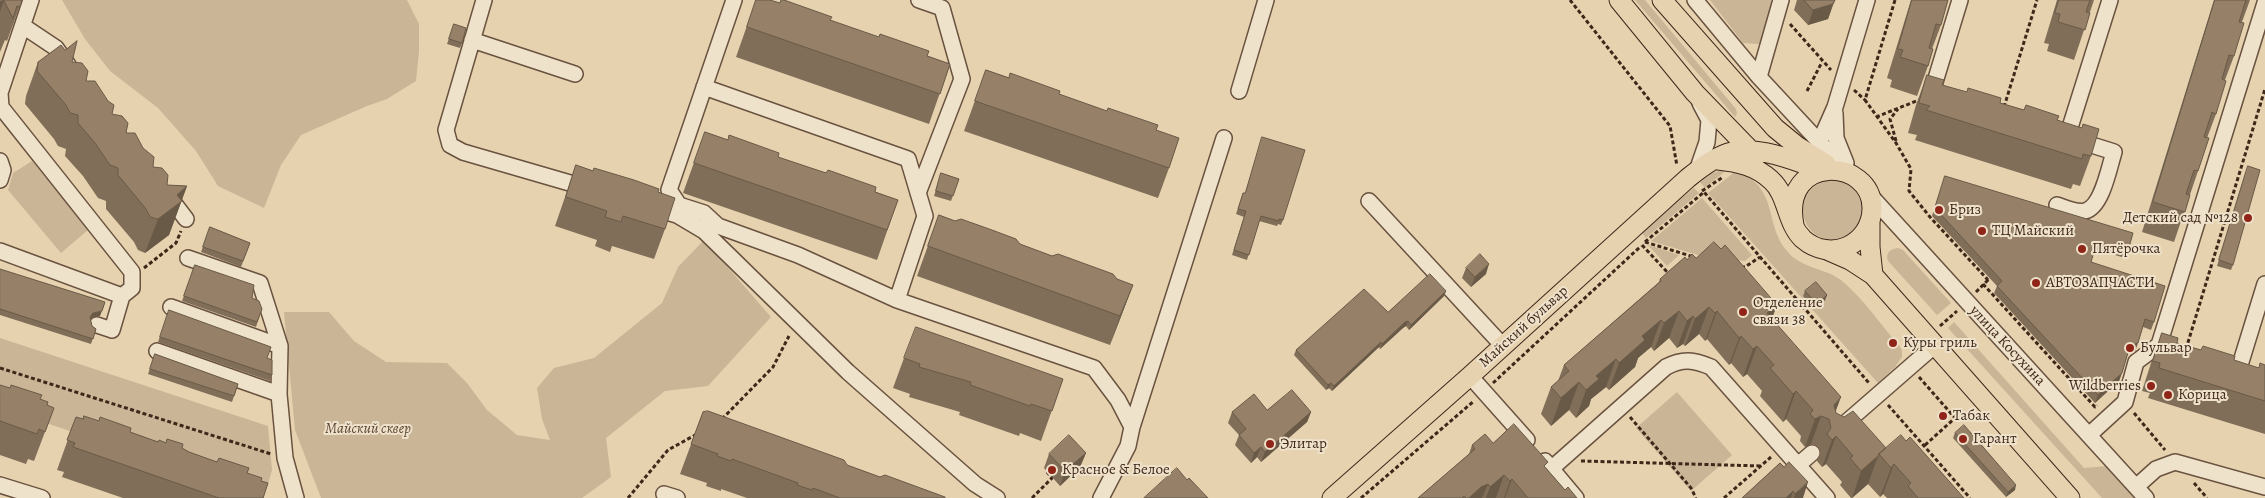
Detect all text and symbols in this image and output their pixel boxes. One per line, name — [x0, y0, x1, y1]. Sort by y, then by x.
place label: Бриз — [1949, 201, 1981, 219]
marker: Бриз — [1933, 204, 1945, 216]
place label: Детский сад №128 — [2123, 209, 2238, 227]
marker: Детский сад №128 — [2242, 212, 2254, 224]
place label: ТЦ Майский — [1992, 222, 2074, 240]
marker: ТЦ Майский — [1976, 225, 1988, 237]
place label: Пятёрочка — [2092, 240, 2160, 258]
marker: Пятёрочка — [2076, 243, 2088, 255]
place label: АВТОЗАПЧАСТИ — [2046, 274, 2155, 292]
marker: АВТОЗАПЧАСТИ — [2030, 277, 2042, 289]
street label: Майский бульвар — [1476, 282, 1572, 372]
place label: Отделение связи 38 — [1753, 294, 1823, 329]
street label: улица Косухина — [1965, 302, 2049, 390]
marker: Отделение связи 38 — [1737, 306, 1749, 318]
place label: Куры гриль — [1903, 334, 1977, 352]
marker: Куры гриль — [1887, 337, 1899, 349]
place label: Бульвар — [2140, 339, 2192, 357]
marker: Бульвар — [2124, 342, 2136, 354]
place label: Wildberries — [2069, 377, 2141, 395]
marker: Wildberries — [2145, 380, 2157, 392]
place label: Корица — [2178, 386, 2227, 404]
marker: Корица — [2162, 389, 2174, 401]
place label: Табак — [1953, 407, 1990, 425]
marker: Табак — [1937, 410, 1949, 422]
park label: Майский сквер — [325, 420, 411, 438]
place label: Гарант — [1973, 430, 2017, 448]
marker: Гарант — [1957, 433, 1969, 445]
place label: Элитар — [1280, 435, 1327, 453]
marker: Элитар — [1264, 438, 1276, 450]
place label: Красное & Белое — [1062, 461, 1170, 479]
marker: Красное & Белое — [1046, 464, 1058, 476]

